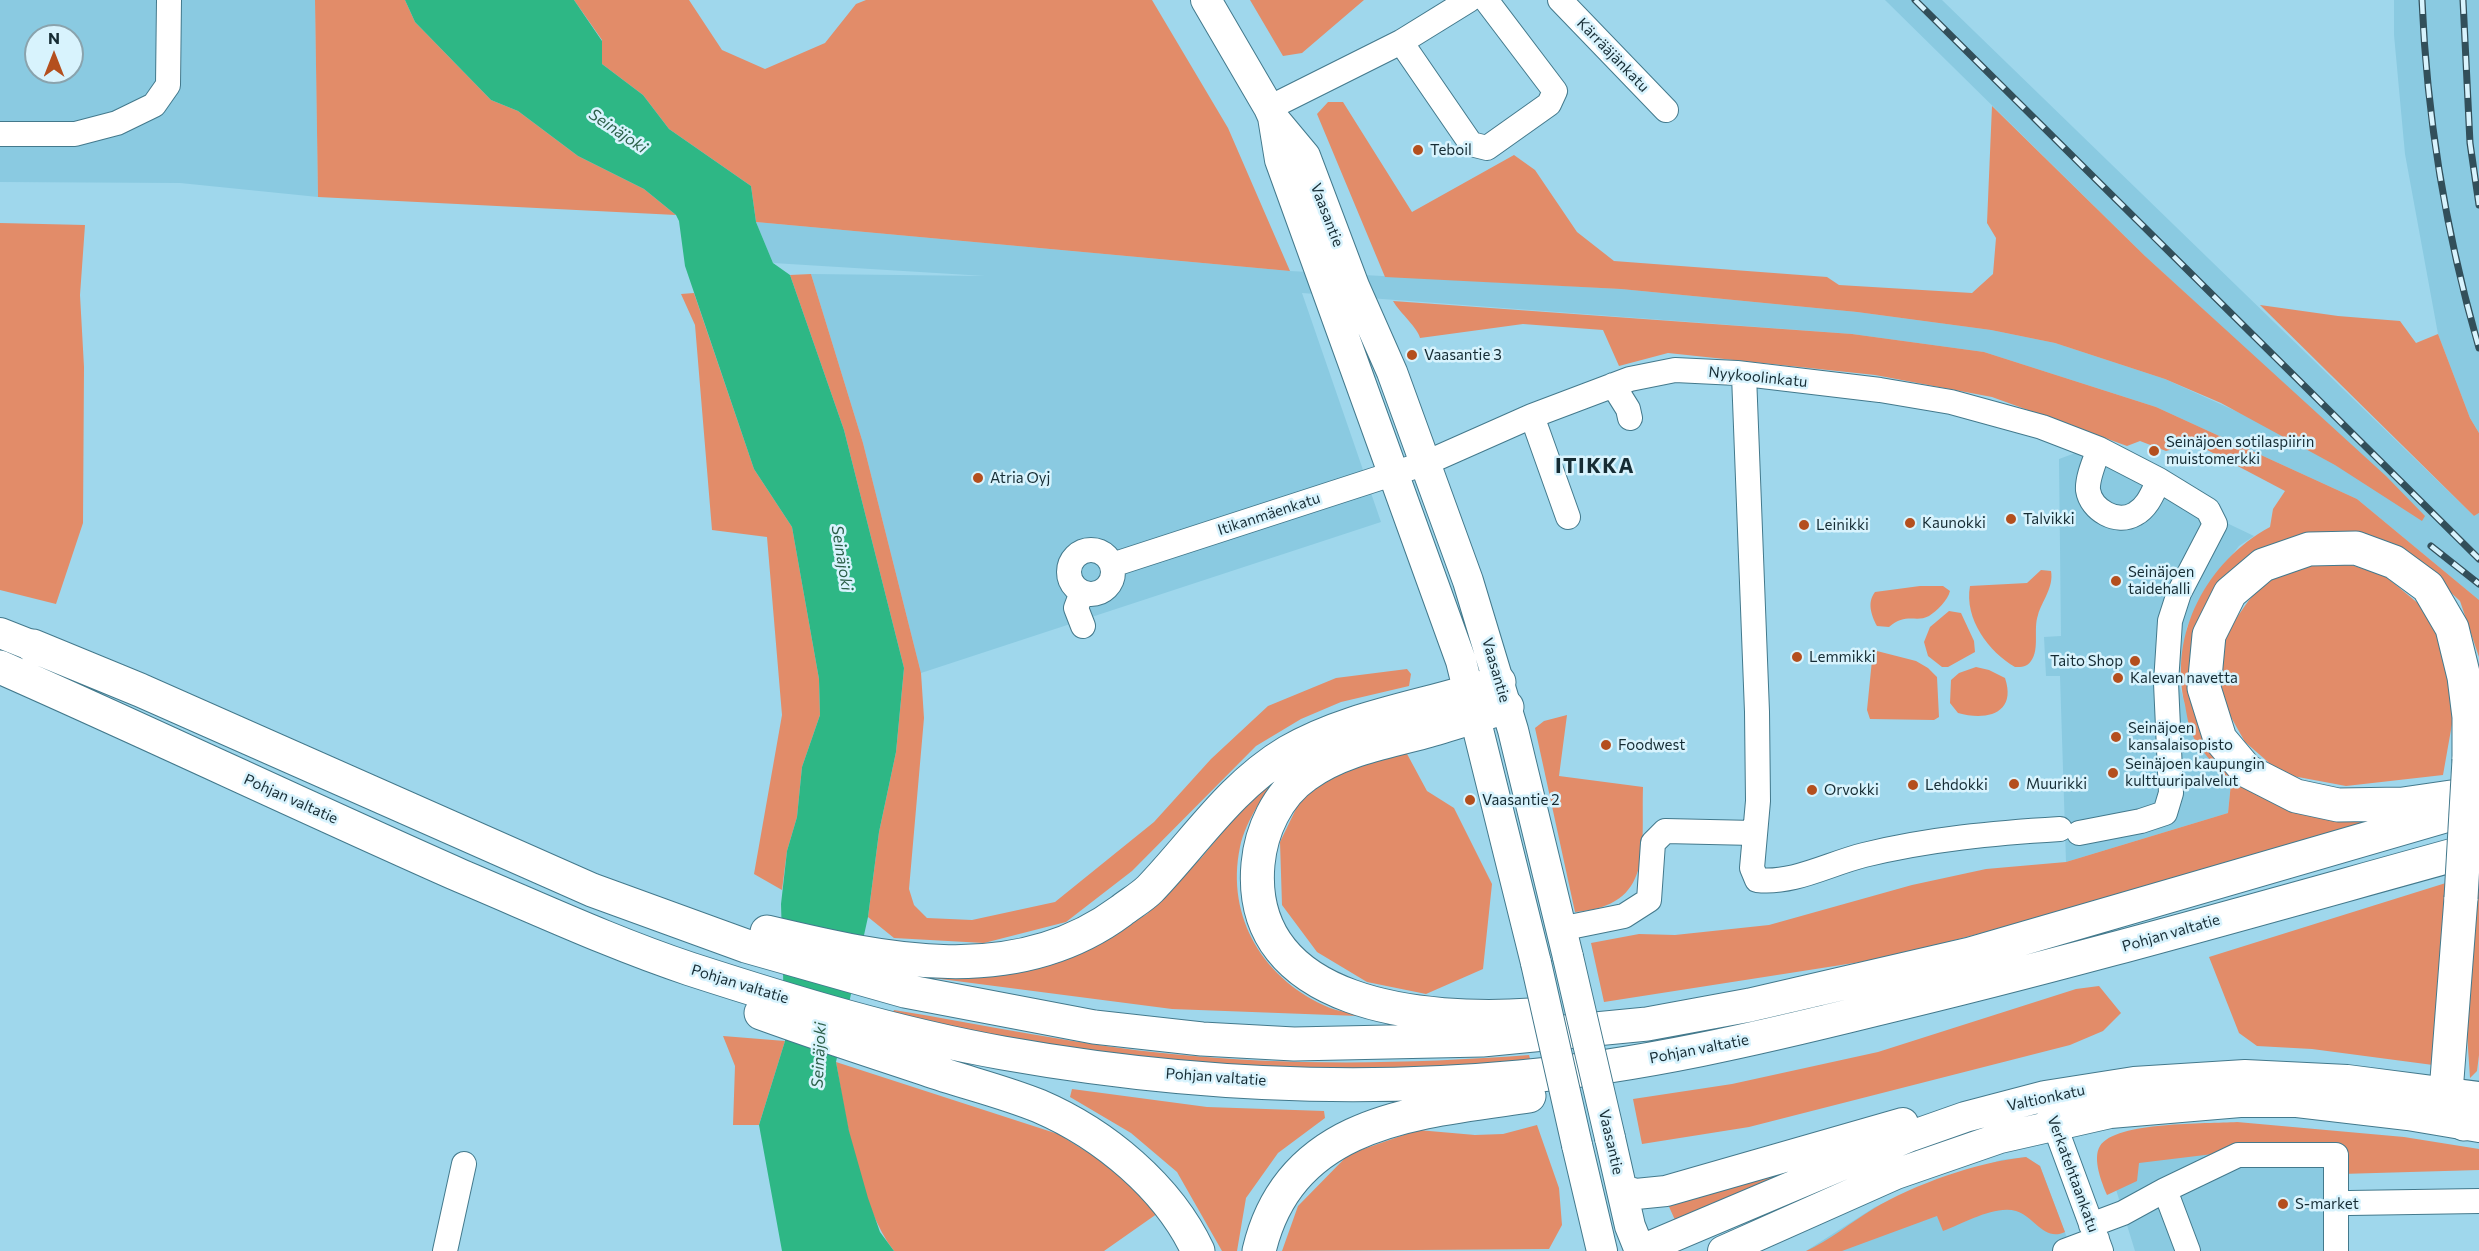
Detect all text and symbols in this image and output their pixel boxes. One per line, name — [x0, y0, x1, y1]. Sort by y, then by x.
street label: Kärrääjänkatu — [1573, 14, 1653, 96]
north arrow — [24, 24, 84, 84]
text: N — [48, 28, 60, 47]
water label: Seinäjoki — [585, 105, 651, 157]
place label: Teboil — [1430, 141, 1472, 159]
marker: Teboil — [1411, 143, 1425, 157]
street label: Vaasantie — [1307, 181, 1347, 249]
place label: Vaasantie 3 — [1424, 346, 1502, 364]
marker: Vaasantie 3 — [1405, 348, 1419, 362]
street label: Nyykoolinkatu — [1708, 363, 1808, 391]
place label: Seinäjoen sotilaspiirin muistomerkki — [2166, 433, 2314, 468]
marker: Seinäjoen sotilaspiirin muistomerkki — [2147, 444, 2161, 458]
district label: ITIKKA — [1555, 453, 1635, 479]
place label: Atria Oyj — [990, 469, 1050, 487]
marker: Atria Oyj — [971, 471, 985, 485]
street label: Itikanmäenkatu — [1216, 489, 1322, 539]
place label: Talvikki — [2023, 510, 2075, 528]
marker: Talvikki — [2004, 512, 2018, 526]
place label: Kaunokki — [1922, 514, 1986, 532]
place label: Leinikki — [1816, 516, 1869, 534]
marker: Kaunokki — [1903, 516, 1917, 530]
marker: Leinikki — [1797, 518, 1811, 532]
water label: Seinäjoki — [827, 524, 857, 592]
place label: Seinäjoen taidehalli — [2128, 563, 2194, 598]
marker: Seinäjoen taidehalli — [2109, 574, 2123, 588]
street label: Vaasantie — [1478, 636, 1514, 704]
place label: Lemmikki — [1809, 648, 1876, 666]
marker: Lemmikki — [1790, 650, 1804, 664]
place label: Taito Shop — [2050, 652, 2123, 670]
marker: Taito Shop — [2128, 654, 2142, 668]
place label: Kalevan navetta — [2130, 669, 2238, 687]
marker: Kalevan navetta — [2111, 671, 2125, 685]
place label: Seinäjoen kansalaisopisto — [2128, 719, 2233, 754]
marker: Seinäjoen kansalaisopisto — [2109, 730, 2123, 744]
place label: Foodwest — [1618, 736, 1685, 754]
marker: Foodwest — [1599, 738, 1613, 752]
place label: Seinäjoen kaupungin kulttuuripalvelut — [2125, 755, 2265, 790]
marker: Seinäjoen kaupungin kulttuuripalvelut — [2106, 766, 2120, 780]
street label: Pohjan valtatie — [241, 770, 341, 828]
place label: Muurikki — [2026, 775, 2087, 793]
place label: Lehdokki — [1925, 776, 1988, 794]
marker: Muurikki — [2007, 777, 2021, 791]
marker: Lehdokki — [1906, 778, 1920, 792]
place label: Orvokki — [1824, 781, 1879, 799]
marker: Orvokki — [1805, 783, 1819, 797]
place label: Vaasantie 2 — [1482, 791, 1560, 809]
marker: Vaasantie 2 — [1463, 793, 1477, 807]
street label: Pohjan valtatie — [2120, 910, 2222, 956]
street label: Pohjan valtatie — [689, 961, 791, 1007]
water label: Seinäjoki — [808, 1022, 830, 1088]
street label: Pohjan valtatie — [1648, 1031, 1750, 1067]
street label: Pohjan valtatie — [1165, 1065, 1267, 1089]
street label: Valtionkatu — [2005, 1081, 2087, 1115]
street label: Vaasantie — [1595, 1108, 1627, 1176]
street label: Verkatehtaankatu — [2044, 1113, 2102, 1235]
place label: S-market — [2295, 1195, 2359, 1213]
marker: S-market — [2276, 1197, 2290, 1211]

